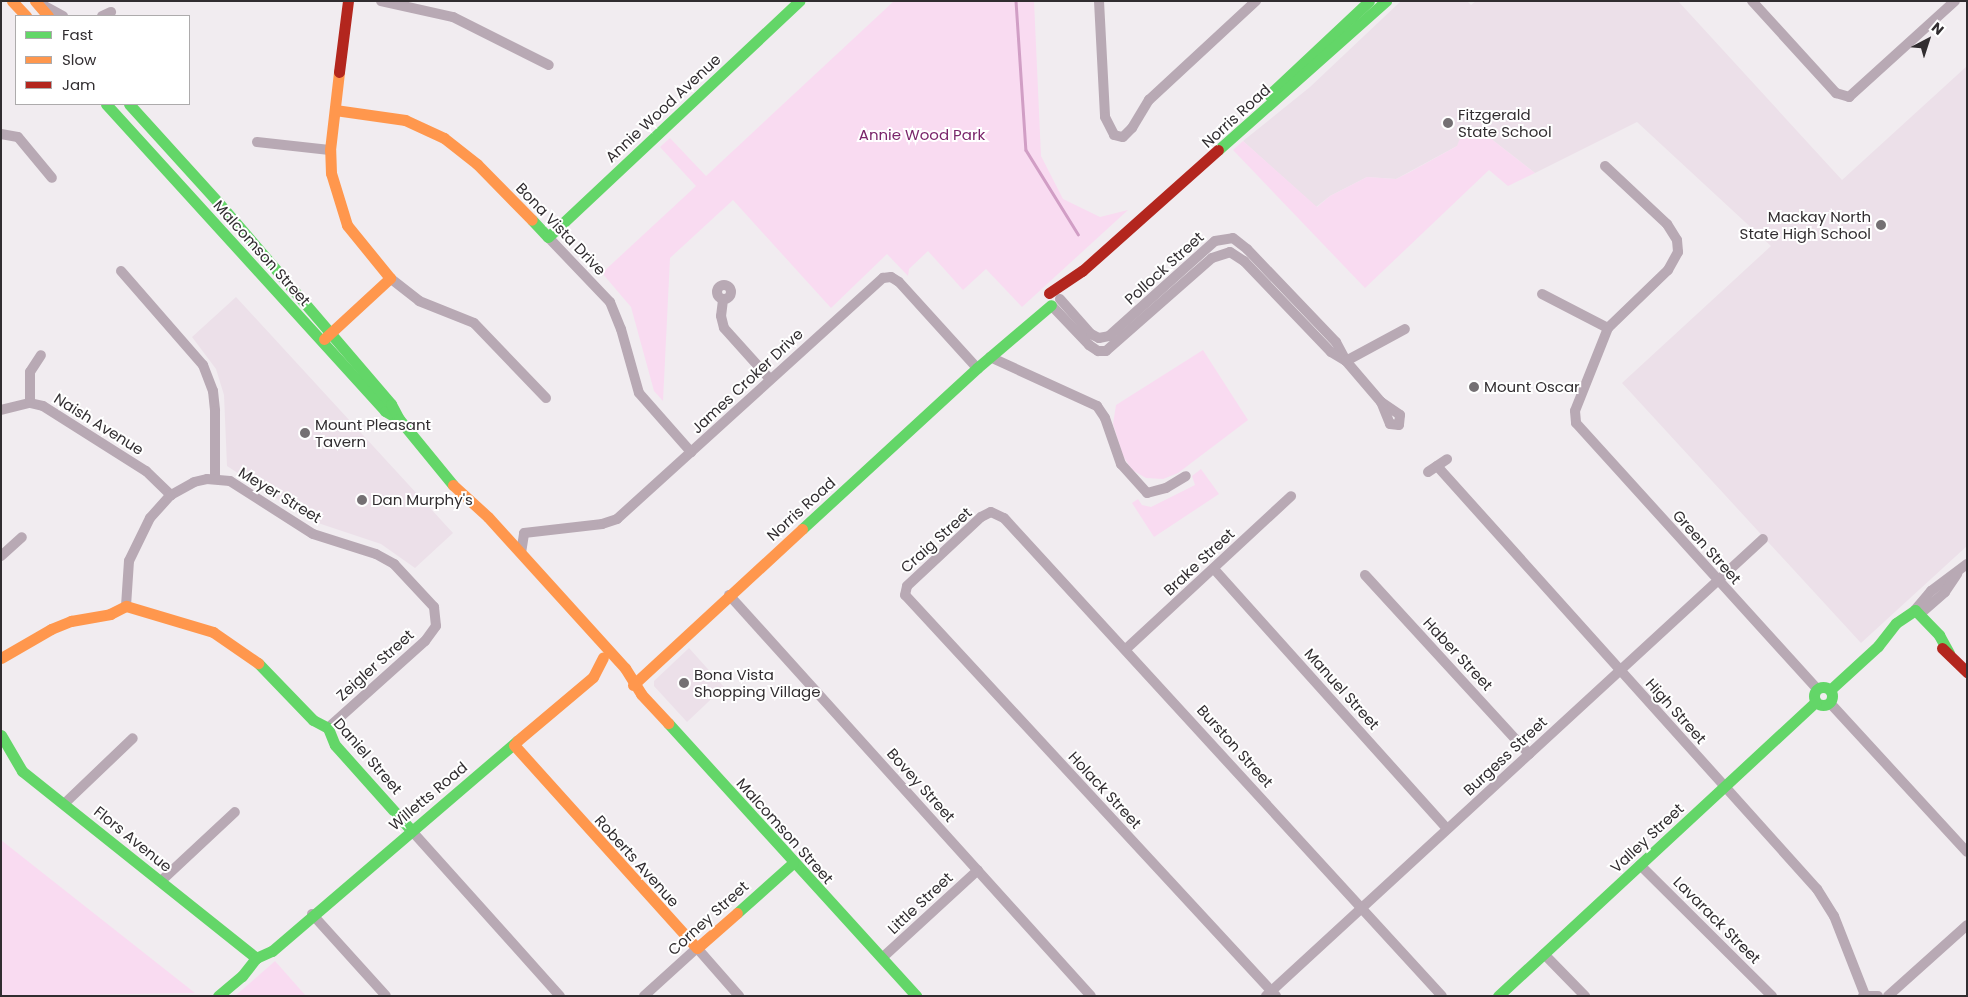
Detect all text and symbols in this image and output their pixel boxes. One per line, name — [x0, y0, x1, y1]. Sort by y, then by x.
legend — [15, 15, 190, 105]
north arrow — [1903, 15, 1953, 65]
text: N — [1927, 17, 1948, 40]
text: Fast — [62, 24, 93, 45]
text: Slow — [62, 49, 96, 70]
street label: Annie Wood Avenue — [602, 50, 724, 166]
text: Jam — [62, 74, 96, 95]
street label: Norris Road — [1198, 81, 1274, 151]
place label: Fitzgerald State School — [1458, 105, 1552, 140]
marker: Fitzgerald State School — [1442, 117, 1454, 129]
park label: Annie Wood Park — [859, 126, 985, 144]
street label: Bona Vista Drive — [512, 179, 610, 279]
street label: Malcomson Street — [210, 196, 314, 310]
place label: Mackay North State High School — [1740, 207, 1871, 242]
marker: Mackay North State High School — [1875, 219, 1887, 231]
street label: Pollock Street — [1121, 228, 1207, 308]
street label: James Croker Drive — [688, 325, 806, 437]
place label: Mount Oscar — [1484, 378, 1580, 396]
marker: Mount Oscar — [1468, 381, 1480, 393]
street label: Naish Avenue — [51, 389, 147, 459]
place label: Mount Pleasant Tavern — [315, 415, 431, 450]
marker: Mount Pleasant Tavern — [299, 427, 311, 439]
street label: Meyer Street — [235, 463, 325, 527]
street label: Norris Road — [763, 474, 839, 544]
place label: Dan Murphy's — [372, 491, 473, 509]
marker: Dan Murphy's — [356, 494, 368, 506]
street label: Craig Street — [897, 504, 975, 576]
street label: Green Street — [1669, 506, 1745, 588]
street label: Brake Street — [1160, 525, 1238, 599]
street label: Haber Street — [1420, 614, 1496, 694]
street label: Zeigler Street — [333, 626, 417, 704]
street label: Manuel Street — [1301, 645, 1383, 733]
place label: Bona Vista Shopping Village — [694, 665, 821, 700]
street label: High Street — [1642, 675, 1710, 747]
marker: Bona Vista Shopping Village — [678, 677, 690, 689]
street label: Burston Street — [1193, 701, 1277, 791]
street label: Burgess Street — [1460, 713, 1550, 799]
street label: Daniel Street — [330, 714, 406, 798]
street label: Bovey Street — [883, 744, 959, 826]
street label: Holack Street — [1065, 748, 1145, 832]
street label: Willetts Road — [385, 758, 471, 834]
street label: Malcomson Street — [733, 774, 837, 888]
street label: Valley Street — [1607, 800, 1687, 876]
street label: Flors Avenue — [91, 802, 175, 876]
street label: Roberts Avenue — [591, 811, 683, 911]
street label: Little Street — [884, 868, 956, 938]
street label: Lavarack Street — [1670, 873, 1764, 967]
street label: Corney Street — [664, 877, 752, 959]

